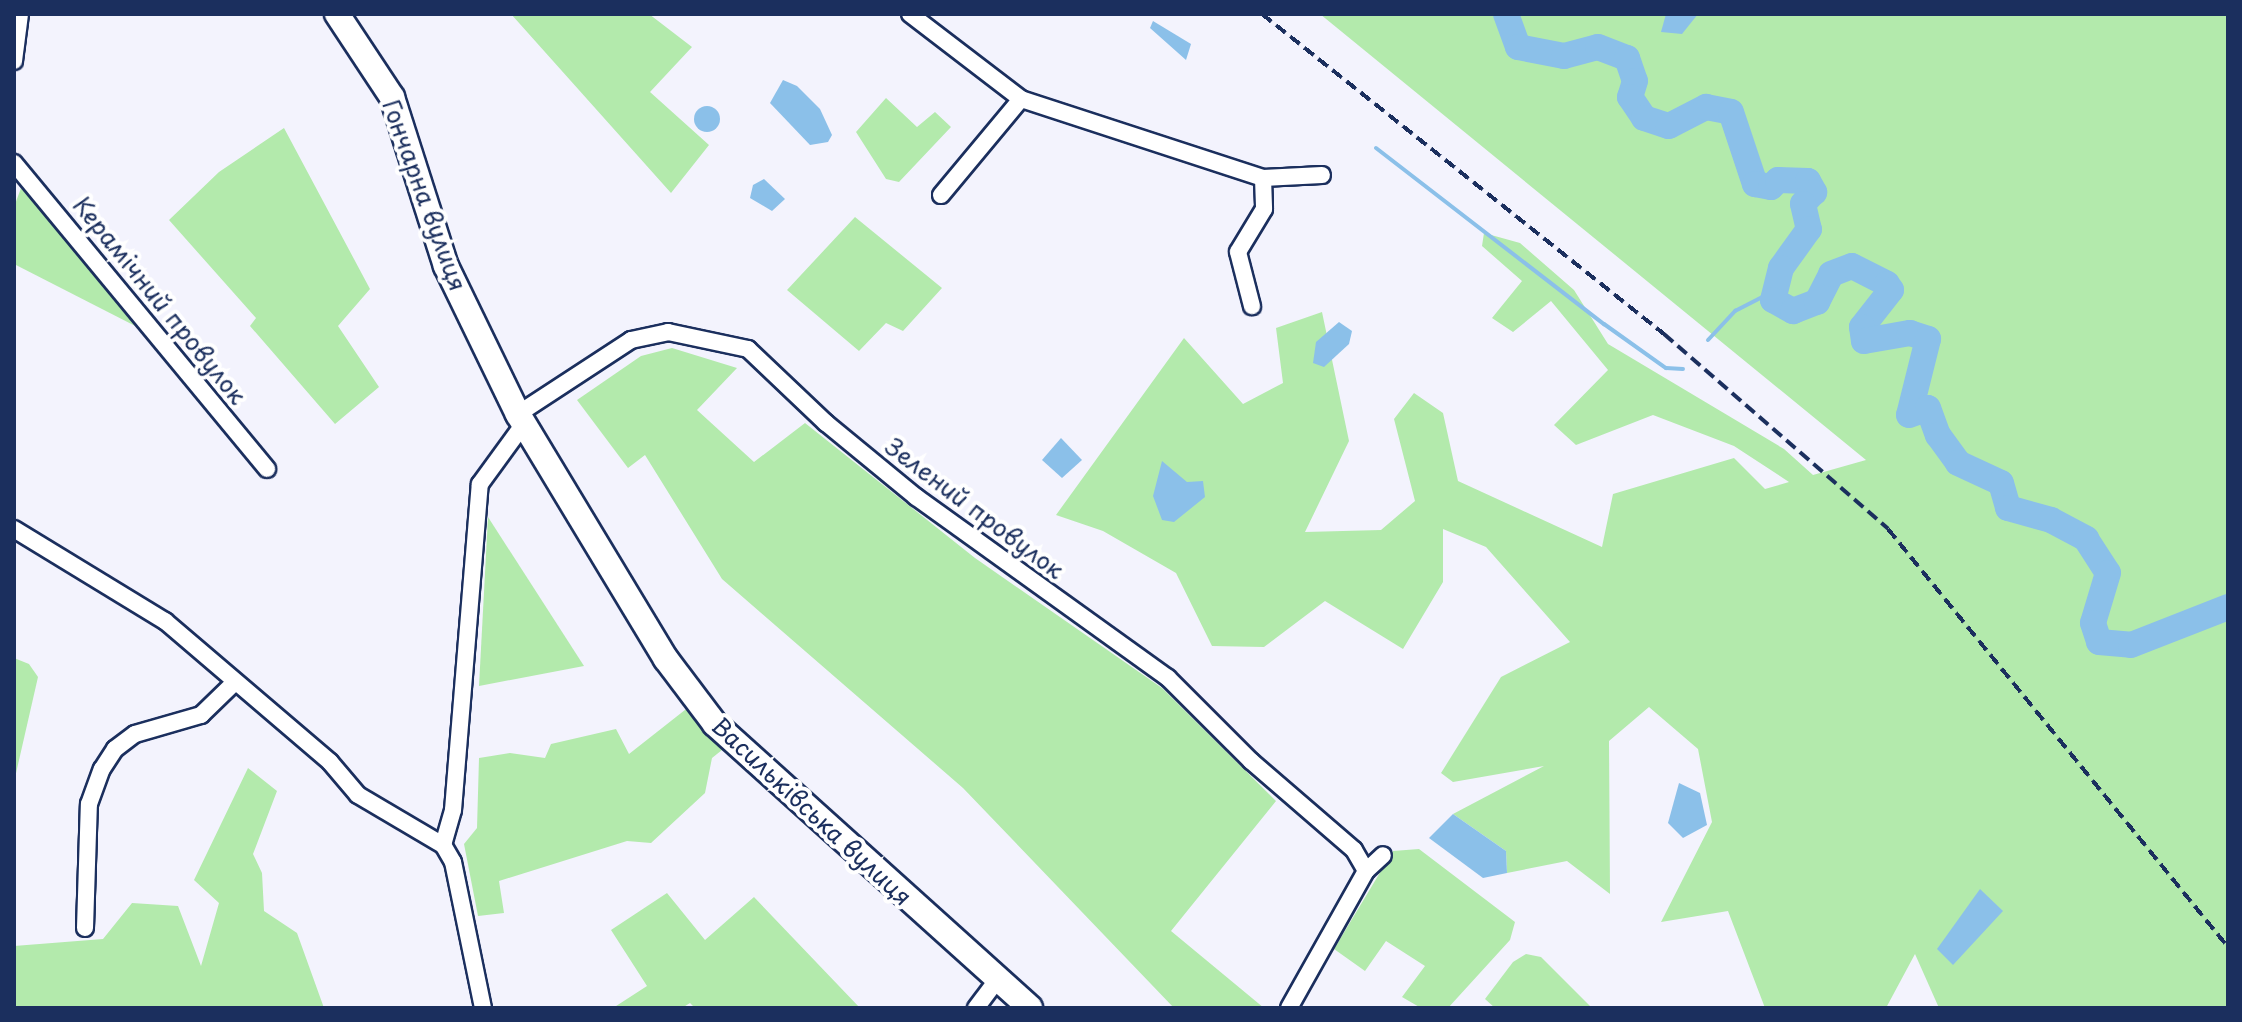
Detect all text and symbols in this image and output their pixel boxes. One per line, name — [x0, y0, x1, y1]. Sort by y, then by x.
street label: Гончарна вулиця — [377, 95, 473, 295]
street label: Керамічний провулок — [67, 191, 253, 409]
street label: Зелений провулок — [880, 432, 1070, 584]
street label: Васильківська вулиця — [706, 711, 918, 911]

